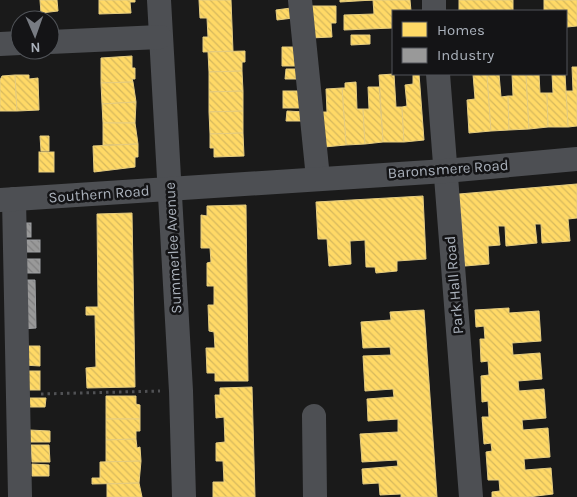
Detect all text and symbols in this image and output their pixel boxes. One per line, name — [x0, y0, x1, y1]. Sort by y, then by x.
north arrow — [10, 10, 60, 60]
legend — [392, 10, 567, 75]
text: Homes — [437, 21, 485, 39]
text: N — [30, 39, 41, 56]
text: Industry — [437, 46, 494, 64]
street label: Baronsmere Road — [387, 156, 509, 182]
street label: Southern Road — [48, 181, 150, 207]
street label: Summerlee Avenue — [161, 182, 185, 314]
street label: Park Hall Road — [441, 235, 467, 335]

